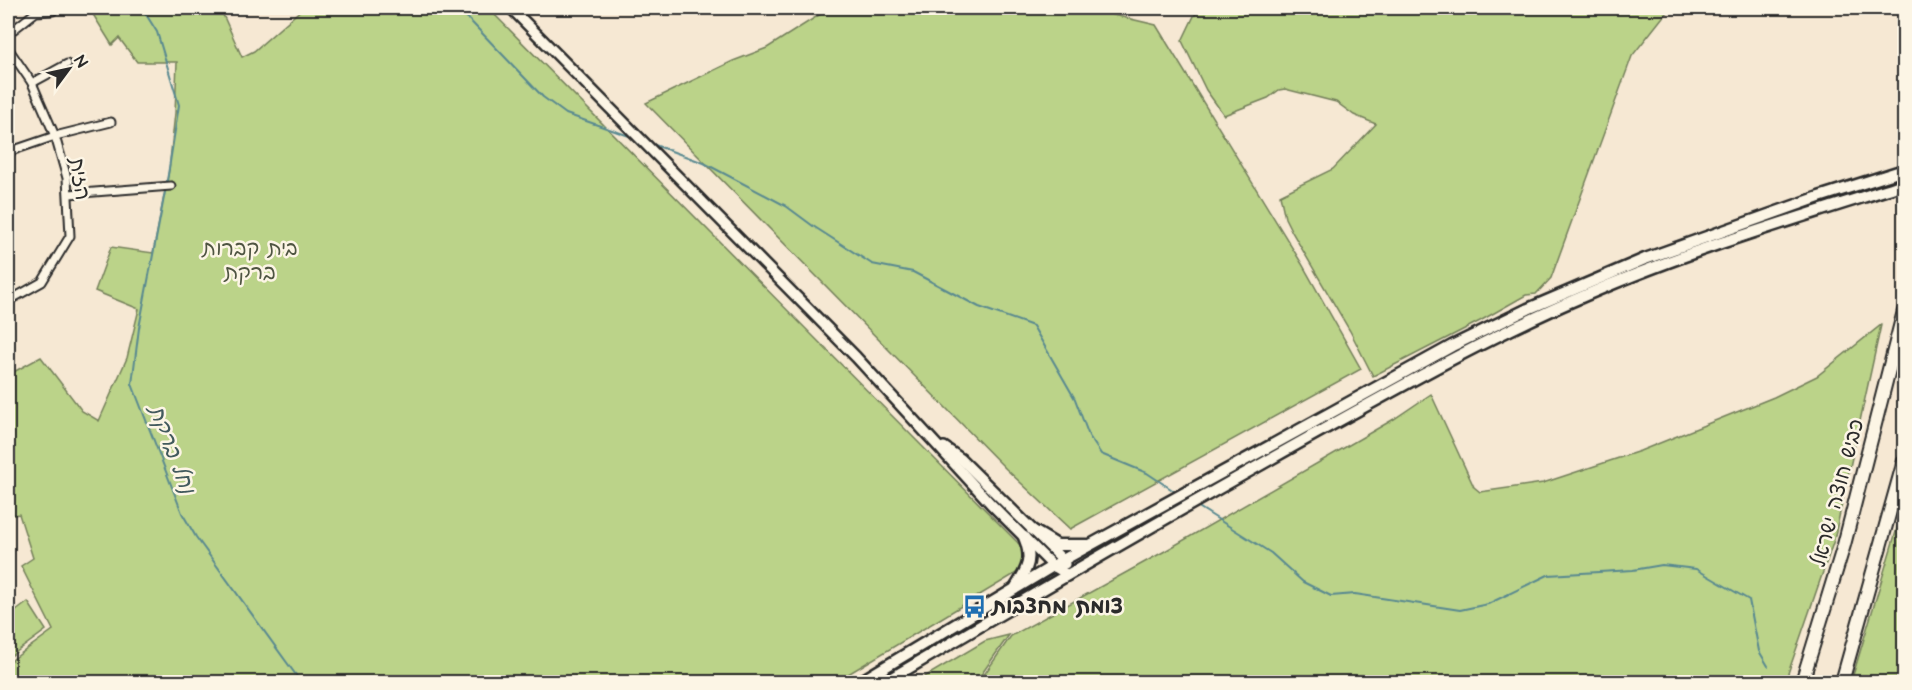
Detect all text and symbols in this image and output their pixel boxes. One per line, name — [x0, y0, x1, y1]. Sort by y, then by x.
north arrow — [39, 39, 99, 99]
text: N — [69, 51, 93, 72]
street label: הזית — [62, 155, 97, 202]
park label: בית קברות ברקת — [200, 234, 298, 287]
water label: נחל ברקת — [140, 399, 203, 500]
street label: כביש חוצה ישראל — [1804, 416, 1871, 570]
place label: צומת מחצבות — [990, 592, 1123, 621]
bus stop icon: צומת מחצבות — [961, 593, 987, 619]

